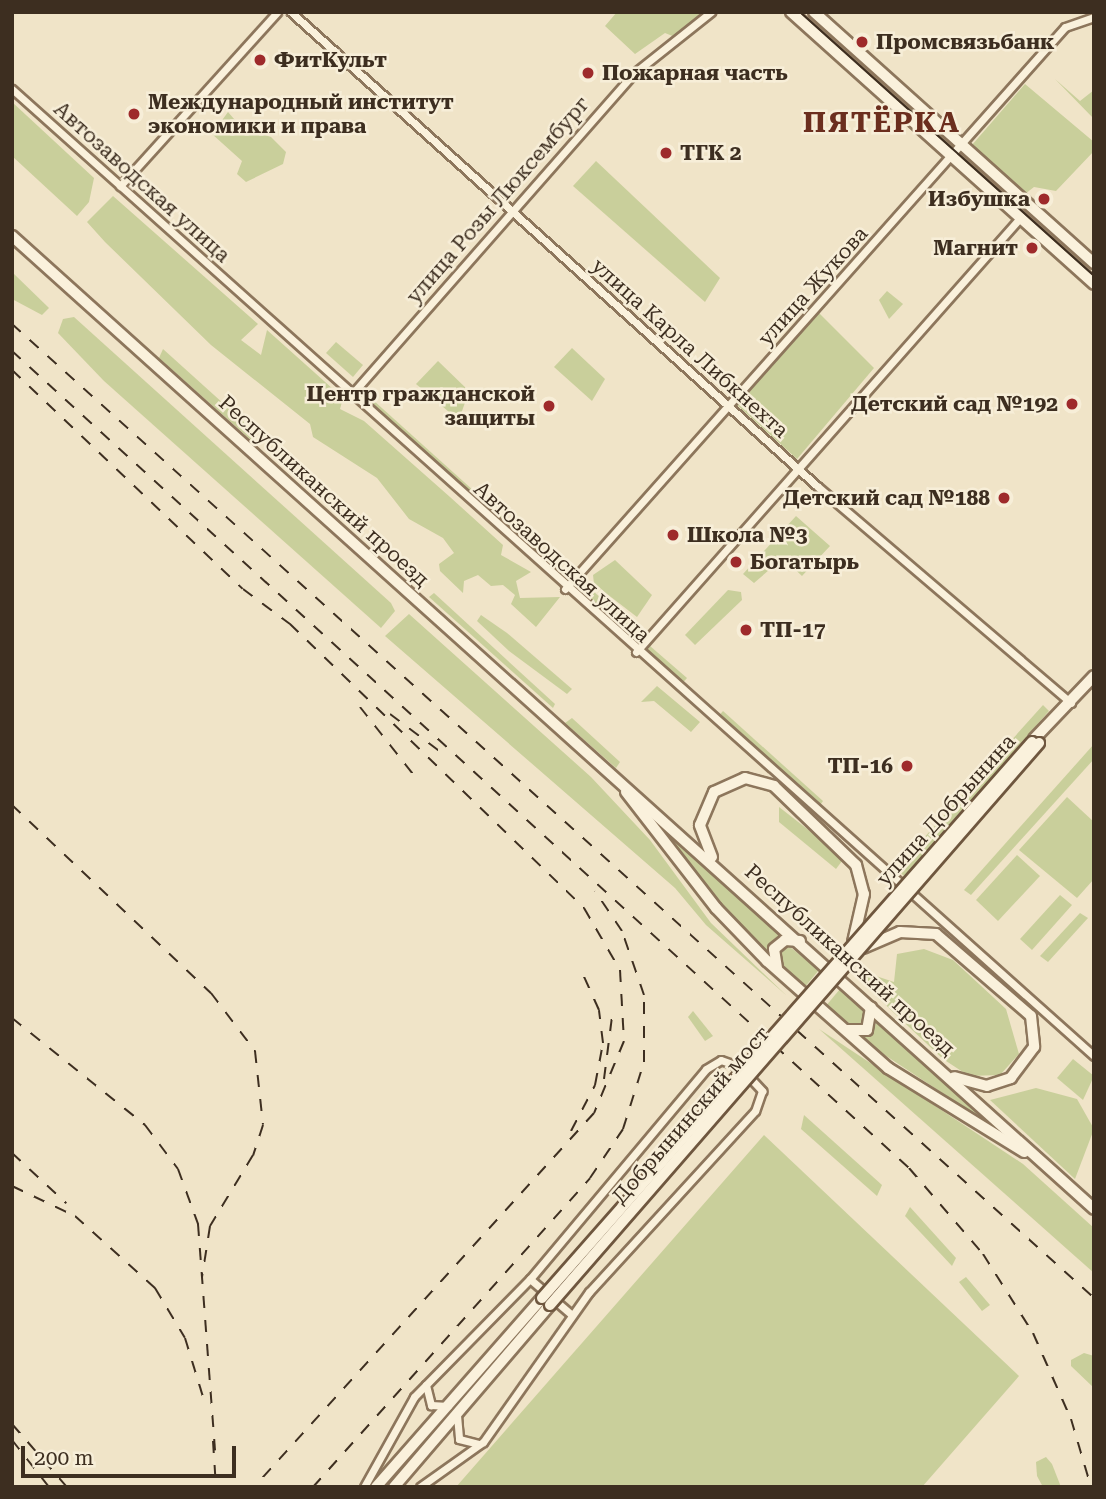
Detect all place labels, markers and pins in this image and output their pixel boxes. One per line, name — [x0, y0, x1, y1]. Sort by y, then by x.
place label: Промсвязьбанк — [876, 29, 1055, 55]
marker: Промсвязьбанк — [854, 34, 870, 50]
place label: ФитКульт — [274, 47, 387, 73]
marker: ФитКульт — [252, 52, 268, 68]
place label: Пожарная часть — [602, 60, 788, 86]
marker: Пожарная часть — [580, 65, 596, 81]
place label: Международный институт экономики и права — [148, 89, 454, 139]
marker: Международный институт экономики и права — [126, 106, 142, 122]
place label: ТГК 2 — [680, 140, 742, 166]
marker: ТГК 2 — [658, 145, 674, 161]
place label: Избушка — [928, 186, 1030, 212]
marker: Избушка — [1036, 191, 1052, 207]
place label: Магнит — [933, 235, 1018, 261]
marker: Магнит — [1024, 240, 1040, 256]
place label: Центр гражданской защиты — [307, 381, 535, 431]
place label: Детский сад №192 — [851, 391, 1058, 417]
marker: Детский сад №192 — [1064, 396, 1080, 412]
marker: Центр гражданской защиты — [541, 398, 557, 414]
place label: Детский сад №188 — [783, 485, 990, 511]
marker: Детский сад №188 — [996, 490, 1012, 506]
place label: Школа №3 — [687, 522, 807, 548]
marker: Школа №3 — [665, 527, 681, 543]
place label: Богатырь — [750, 549, 859, 575]
marker: Богатырь — [728, 554, 744, 570]
place label: ТП-17 — [760, 617, 826, 643]
marker: ТП-17 — [738, 622, 754, 638]
place label: ТП-16 — [827, 753, 893, 779]
marker: ТП-16 — [899, 758, 915, 774]

